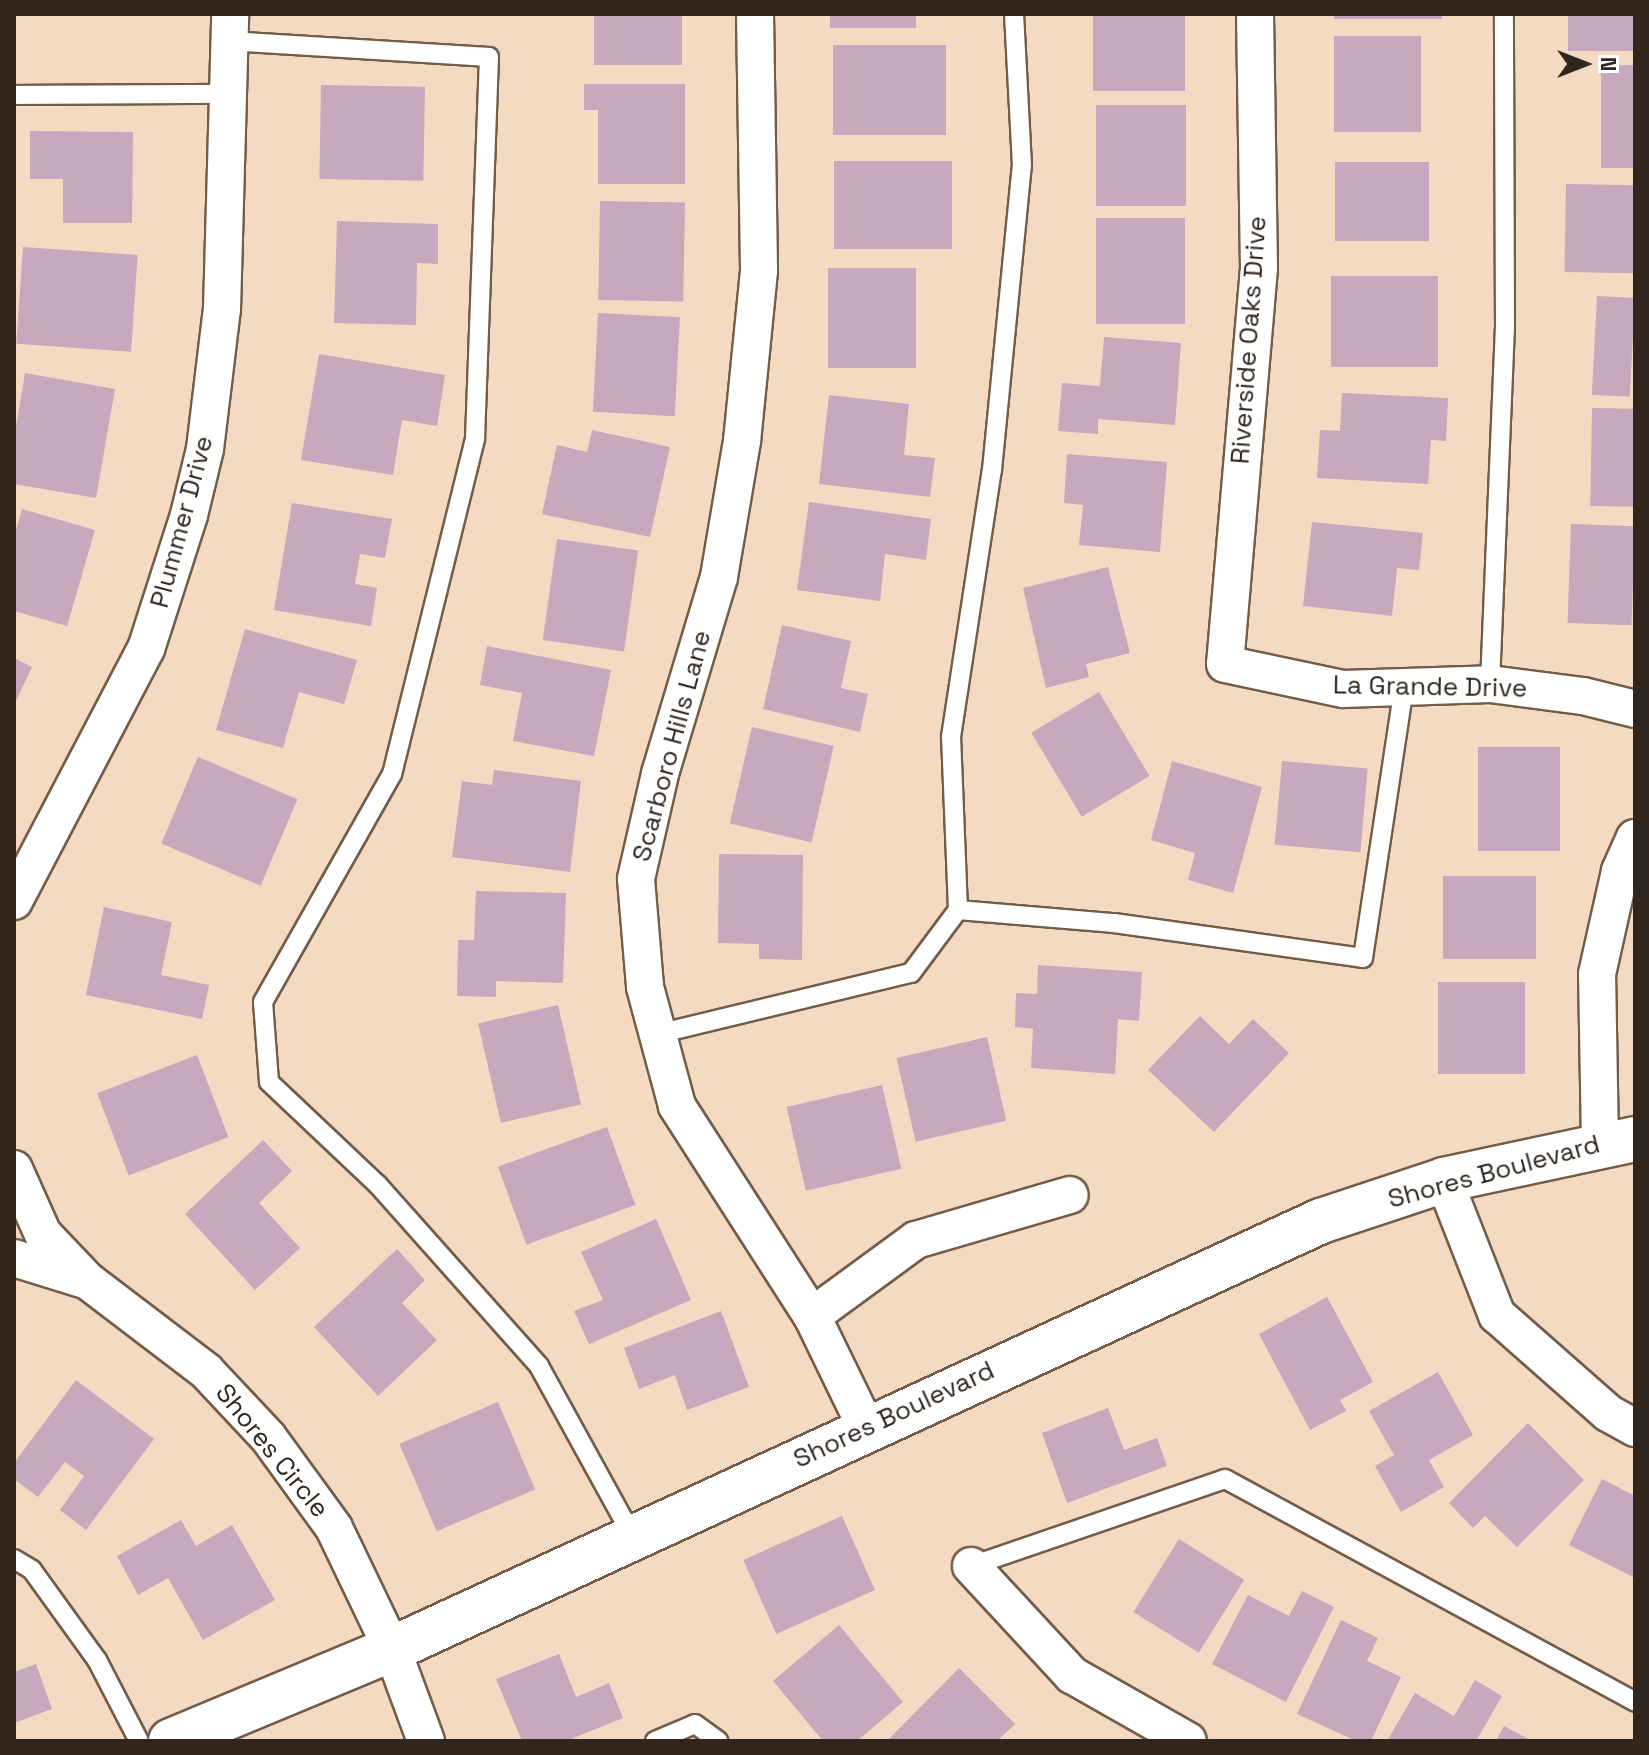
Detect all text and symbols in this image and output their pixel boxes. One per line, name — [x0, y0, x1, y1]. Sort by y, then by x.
north arrow — [1545, 24, 1625, 104]
text: N — [1595, 57, 1623, 71]
street label: Riverside Oaks Drive — [1225, 215, 1273, 465]
street label: Plummer Drive — [144, 433, 220, 611]
street label: Scarboro Hills Lane — [626, 627, 718, 865]
street label: La Grande Drive — [1333, 670, 1527, 704]
street label: Shores Boulevard — [1385, 1129, 1603, 1215]
street label: Shores Boulevard — [789, 1355, 999, 1475]
street label: Shores Circle — [209, 1378, 335, 1524]

